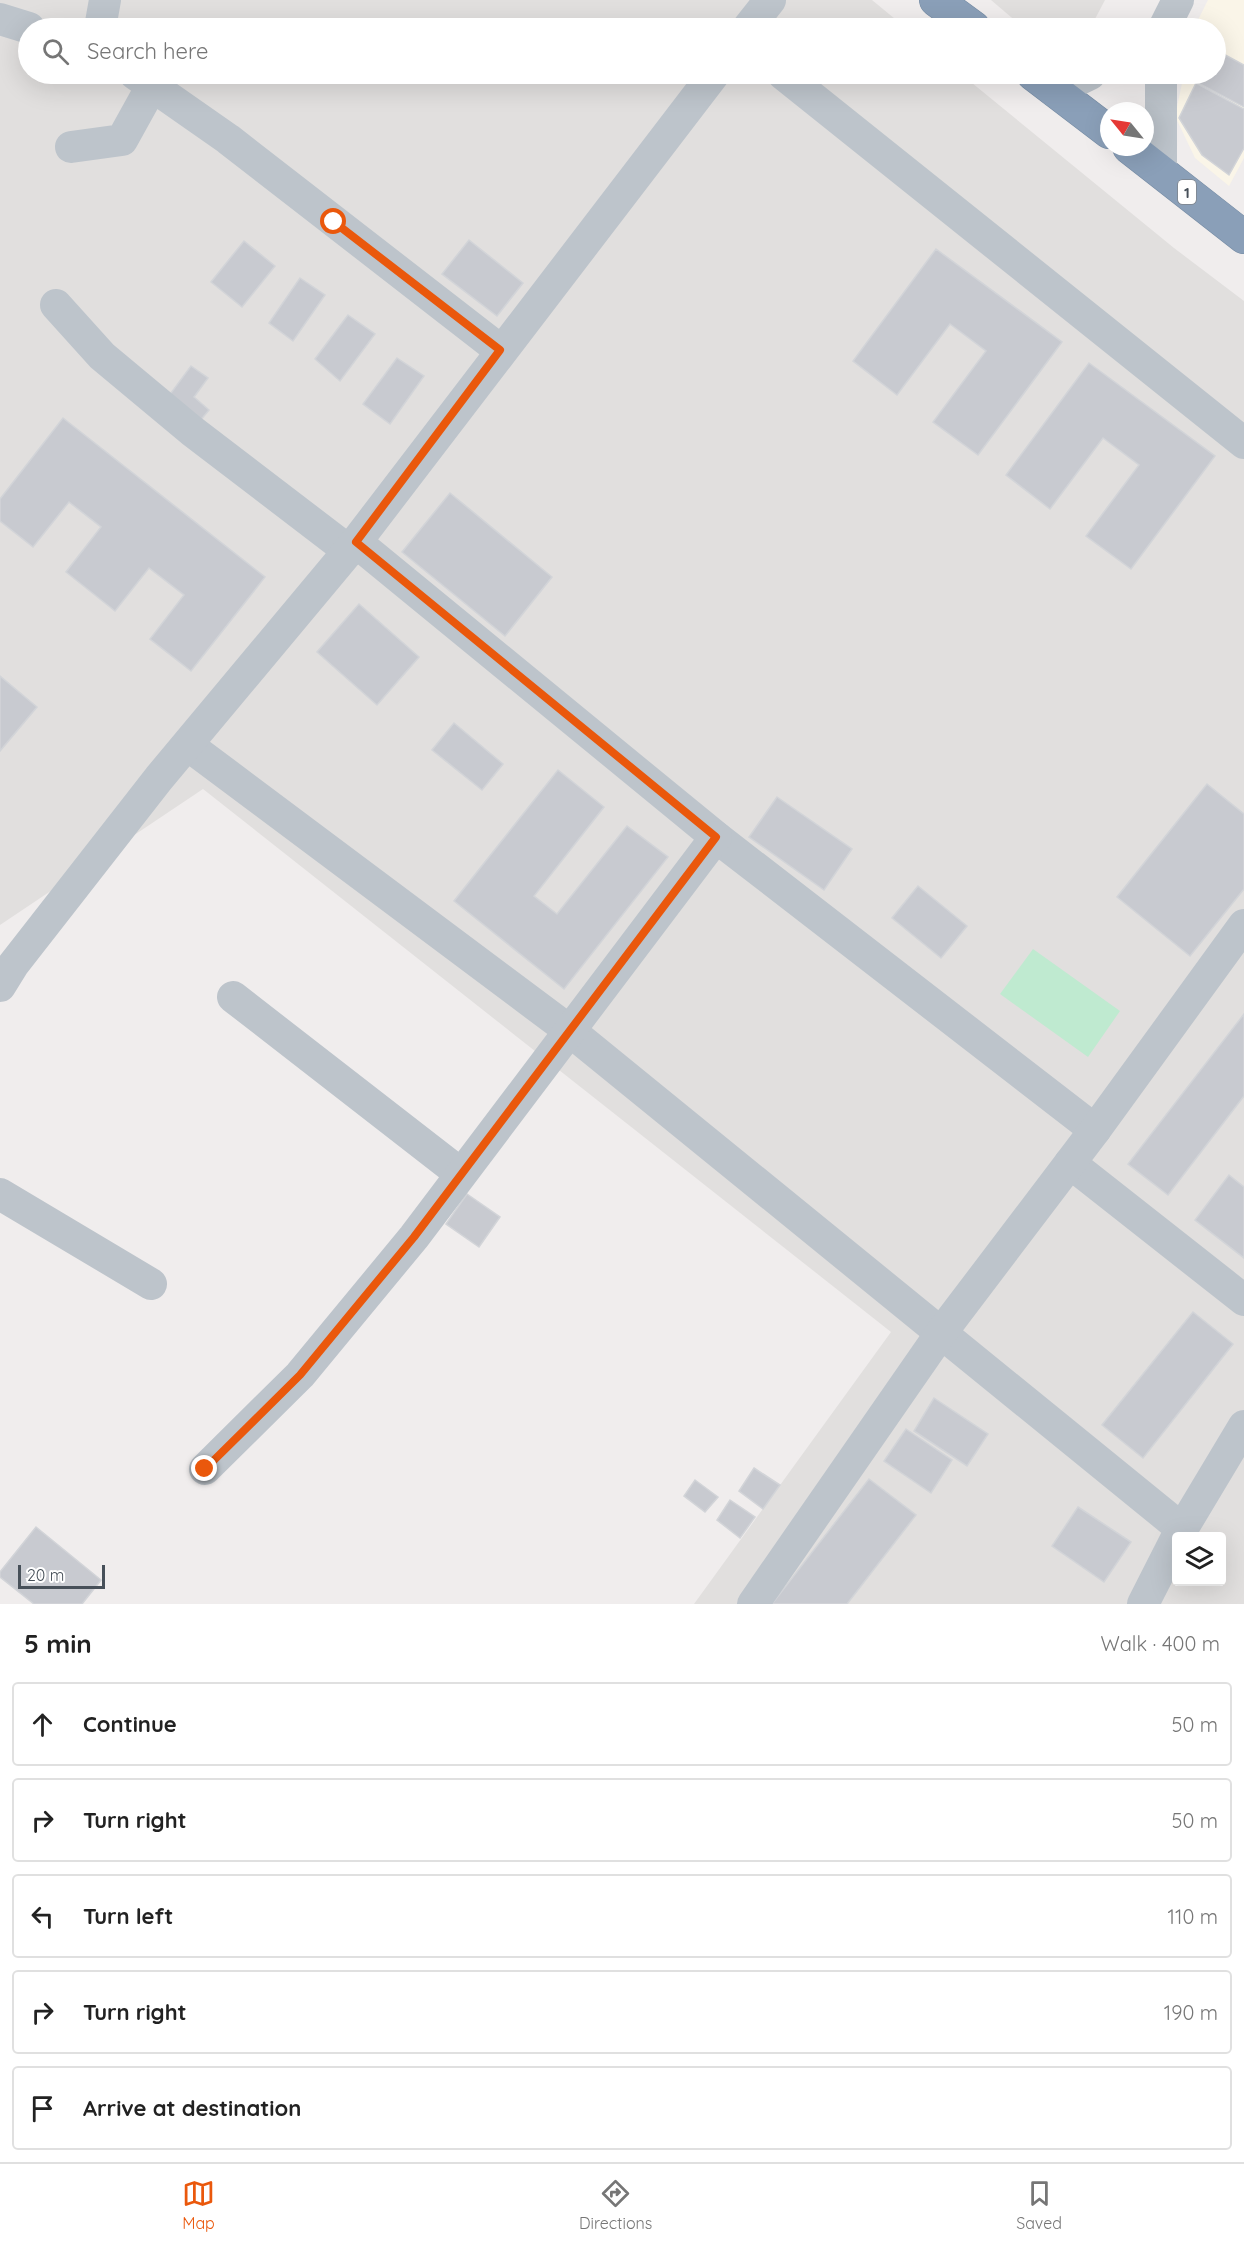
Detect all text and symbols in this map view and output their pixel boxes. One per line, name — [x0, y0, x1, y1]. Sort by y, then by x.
search box — [18, 18, 1226, 84]
icon: search — [39, 35, 72, 68]
text: Search here — [87, 37, 208, 65]
north arrow — [1100, 102, 1154, 156]
road number: 1 — [1178, 180, 1196, 204]
route start — [320, 208, 346, 234]
route end — [191, 1455, 217, 1481]
map controls — [1172, 1532, 1226, 1586]
button: layers — [1172, 1532, 1226, 1586]
scale bar — [18, 1562, 105, 1590]
text: 20 m — [27, 1565, 64, 1585]
text: 5 min — [24, 1627, 92, 1660]
text: Walk · 400 m — [1101, 1631, 1220, 1656]
icon: ahead — [26, 1708, 59, 1741]
text: Continue — [83, 1710, 177, 1738]
text: 50 m — [1172, 1712, 1218, 1737]
icon: right — [26, 1804, 59, 1837]
text: Turn right — [83, 1806, 187, 1834]
text: 50 m — [1172, 1808, 1218, 1833]
icon: left — [26, 1900, 59, 1933]
text: Turn left — [83, 1902, 173, 1930]
text: 110 m — [1168, 1904, 1218, 1929]
icon: right — [26, 1996, 59, 2029]
text: Turn right — [83, 1998, 187, 2026]
text: 190 m — [1164, 2000, 1218, 2025]
icon: arrive — [26, 2092, 59, 2125]
text: Arrive at destination — [83, 2094, 301, 2122]
tab: Map — [182, 2177, 215, 2233]
tab: Directions — [579, 2177, 652, 2233]
tab: Saved — [1016, 2177, 1062, 2233]

